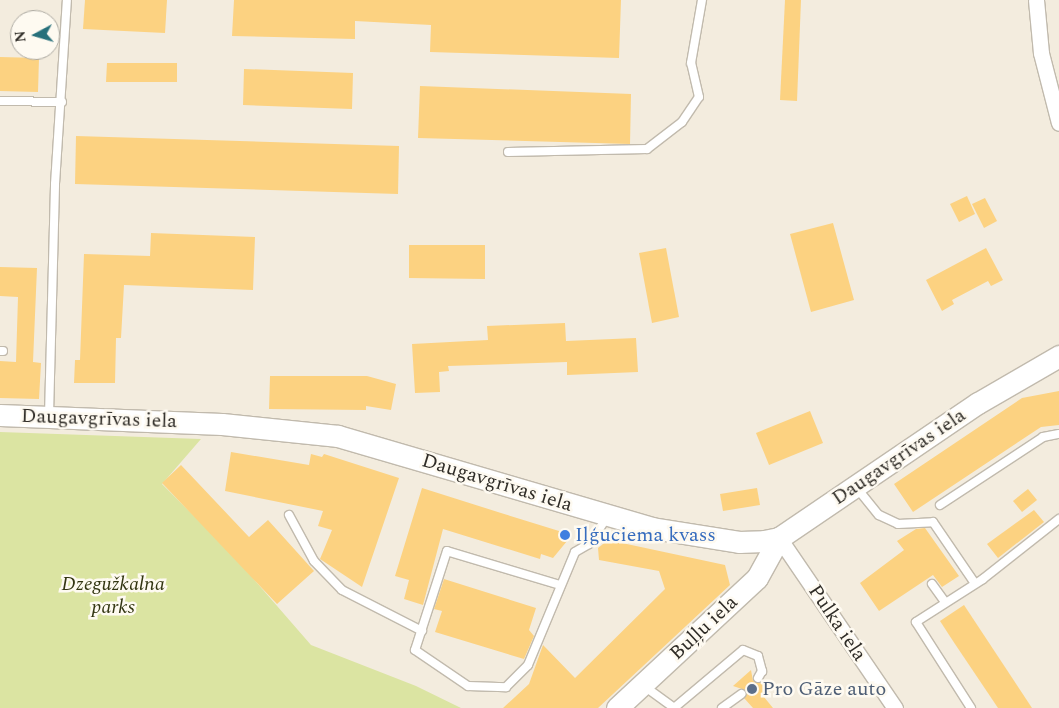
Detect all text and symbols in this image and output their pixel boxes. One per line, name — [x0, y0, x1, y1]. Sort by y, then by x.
north arrow — [10, 10, 60, 60]
text: N — [10, 30, 32, 43]
street label: Daugavgrīvas iela — [828, 403, 970, 511]
street label: Daugavgrīvas iela — [21, 404, 177, 434]
street label: Daugavgrīvas iela — [419, 449, 575, 517]
place label: Iļģuciema kvass — [575, 523, 716, 547]
marker: Iļģuciema kvass — [559, 529, 571, 541]
park label: Dzegužkalna parks — [61, 572, 165, 619]
street label: Pulka iela — [803, 580, 871, 666]
street label: Buļļu iela — [665, 591, 743, 665]
place label: Pro Gāze auto — [762, 677, 886, 701]
marker: Pro Gāze auto — [746, 683, 758, 695]

